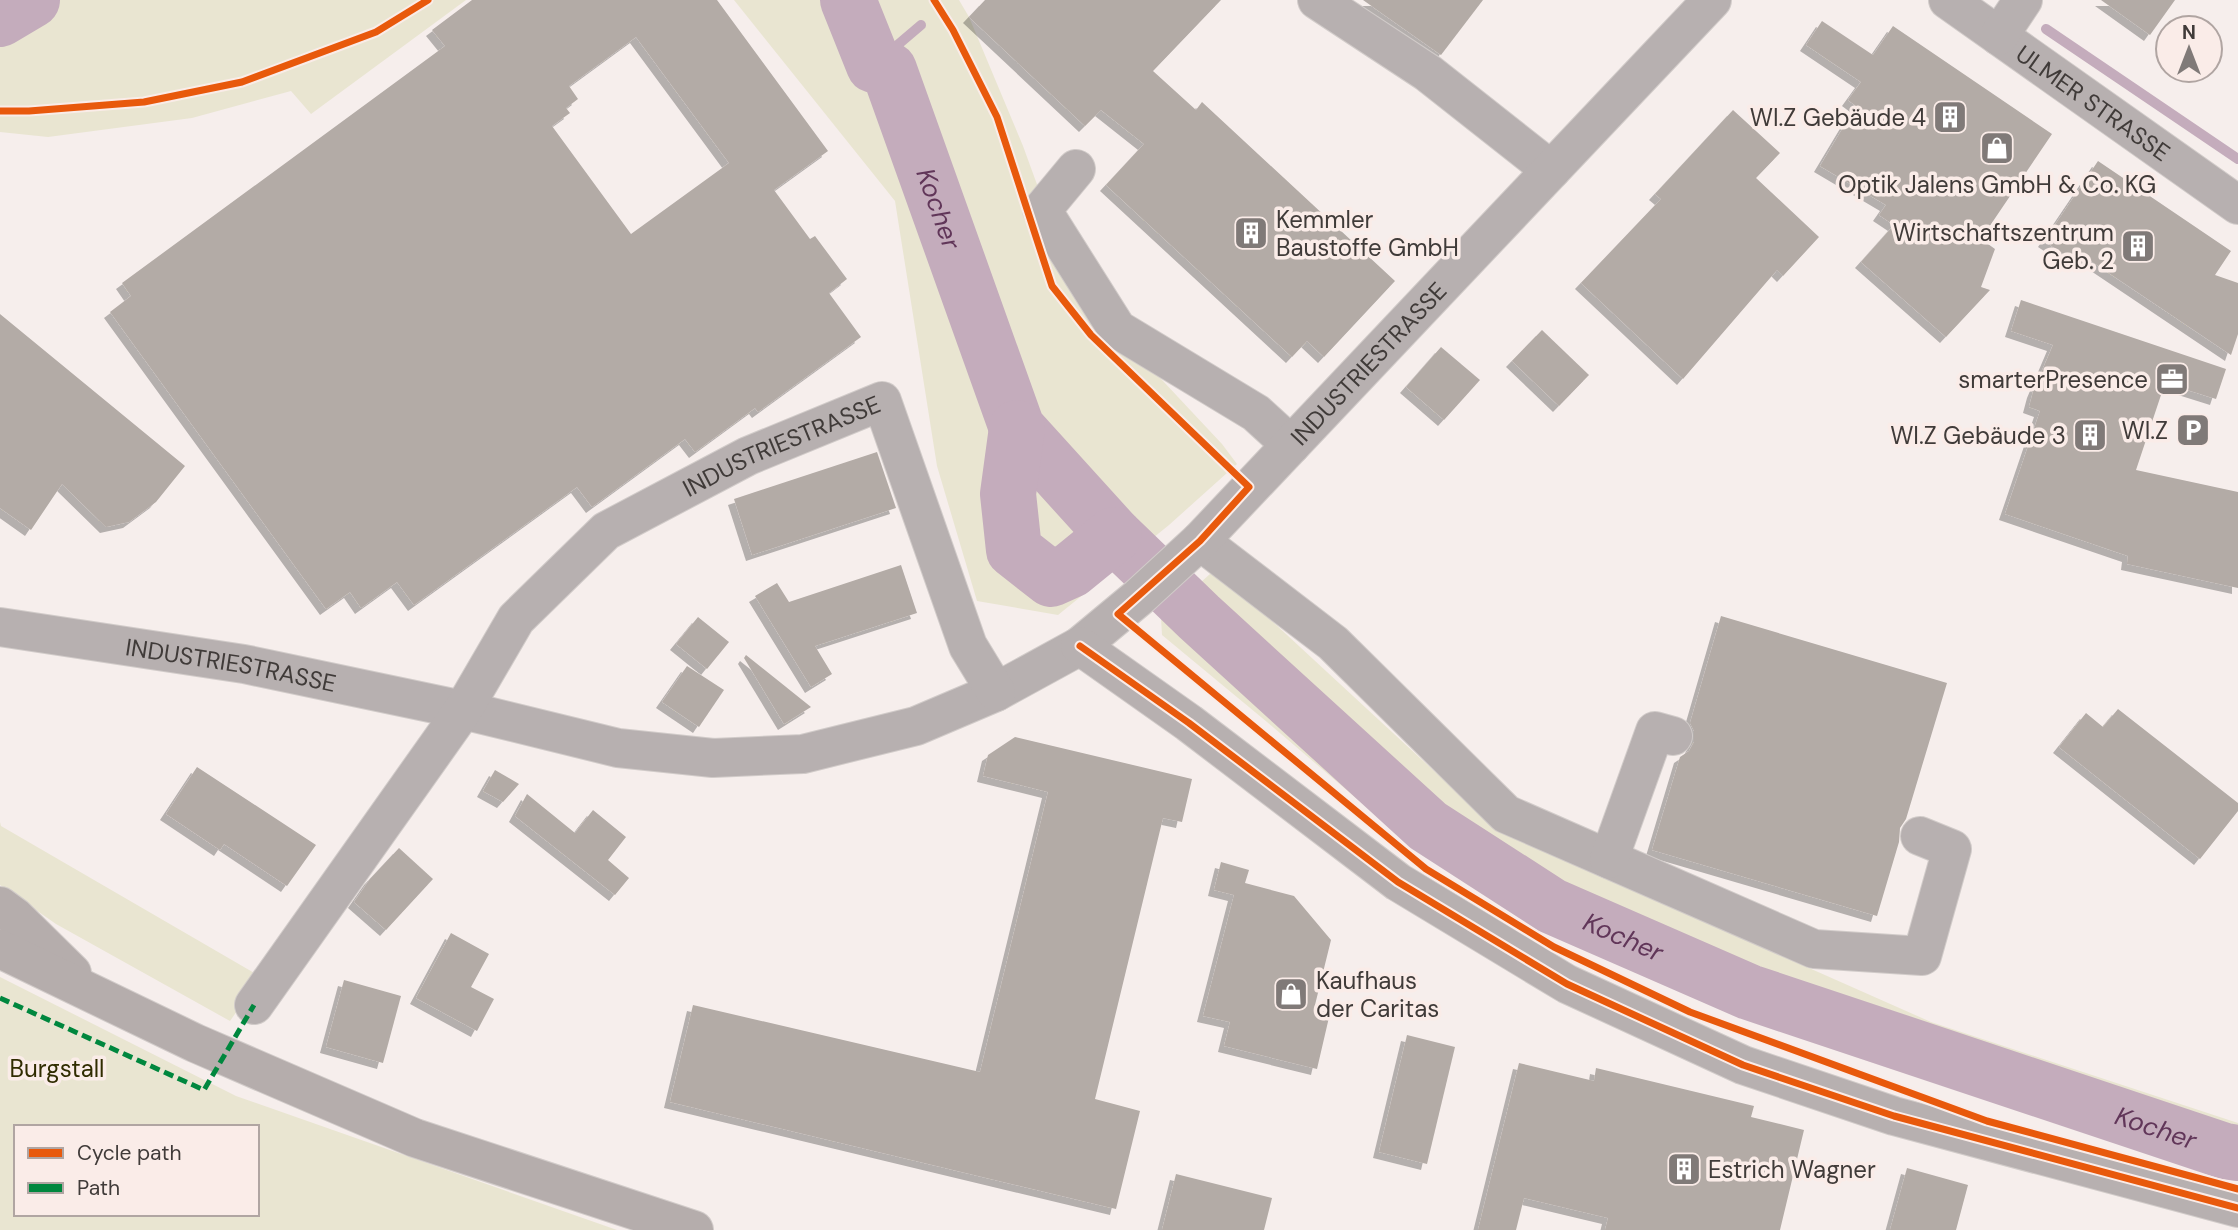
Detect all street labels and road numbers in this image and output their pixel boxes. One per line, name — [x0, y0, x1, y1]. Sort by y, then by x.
street label: ULMER STRASSE — [2010, 38, 2176, 168]
street label: INDUSTRIESTRASSE — [1284, 275, 1453, 452]
street label: INDUSTRIESTRASSE — [677, 388, 885, 503]
street label: INDUSTRIESTRASSE — [123, 631, 339, 698]

